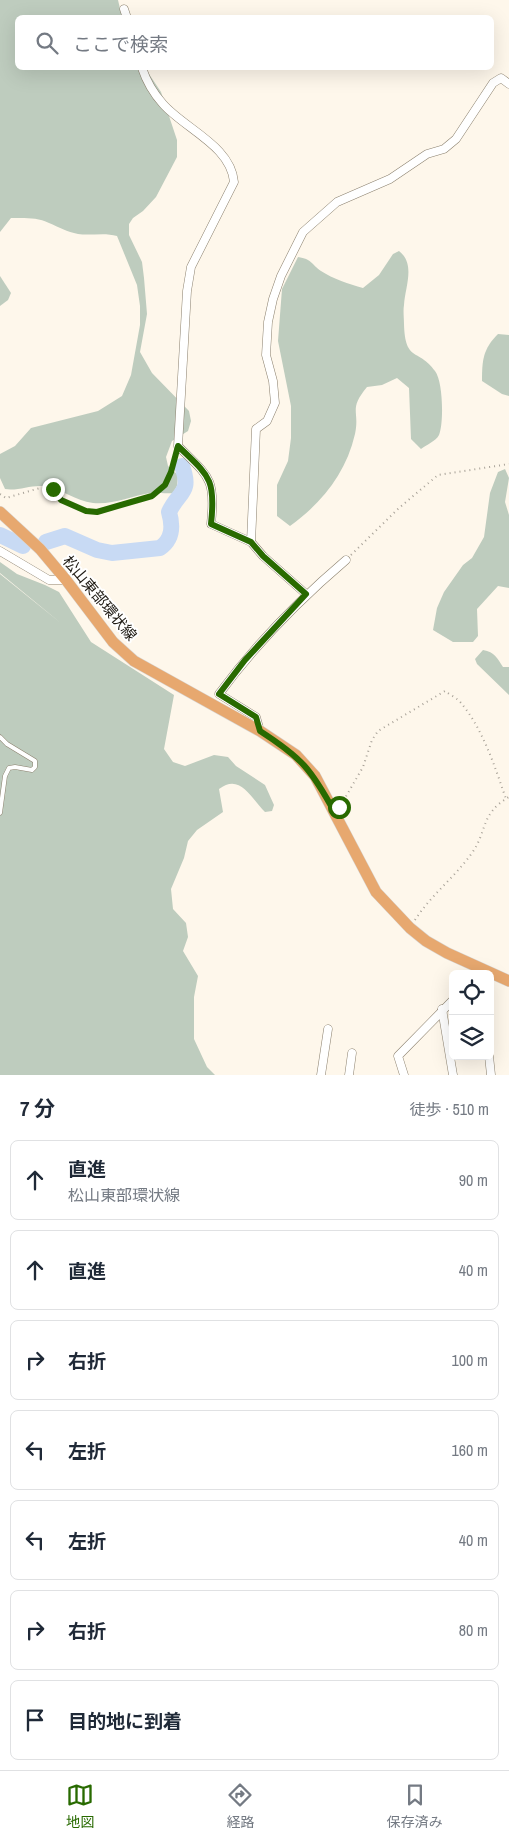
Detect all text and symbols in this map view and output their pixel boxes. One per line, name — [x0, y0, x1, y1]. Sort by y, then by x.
search box — [15, 15, 494, 70]
icon: search — [33, 29, 61, 57]
text: ここで検索 — [73, 31, 168, 57]
route end — [42, 478, 65, 501]
street label: 松山東部環状線 — [58, 551, 142, 645]
route start — [328, 796, 351, 819]
map controls — [449, 970, 494, 1060]
button: locate — [449, 970, 494, 1015]
button: layers — [449, 1015, 494, 1060]
text: 7 分 — [20, 1094, 55, 1123]
text: 徒歩 · 510 m — [410, 1098, 489, 1120]
text: 直進 — [68, 1156, 106, 1182]
icon: ahead — [21, 1166, 49, 1194]
text: 90 m — [459, 1169, 488, 1191]
text: 松山東部環状線 — [68, 1184, 180, 1206]
icon: ahead — [21, 1256, 49, 1284]
text: 直進 — [68, 1258, 106, 1284]
text: 40 m — [459, 1259, 488, 1281]
icon: right — [21, 1346, 49, 1374]
text: 右折 — [68, 1348, 106, 1374]
text: 100 m — [452, 1349, 488, 1371]
icon: left — [21, 1436, 49, 1464]
text: 左折 — [68, 1438, 106, 1464]
text: 160 m — [452, 1439, 488, 1461]
icon: left — [21, 1526, 49, 1554]
text: 左折 — [68, 1528, 106, 1554]
text: 40 m — [459, 1529, 488, 1551]
icon: right — [21, 1616, 49, 1644]
text: 右折 — [68, 1618, 106, 1644]
text: 80 m — [459, 1619, 488, 1641]
icon: arrive — [21, 1706, 49, 1734]
text: 目的地に到着 — [68, 1708, 182, 1734]
tab: 地図 — [66, 1781, 94, 1831]
tab: 経路 — [226, 1781, 254, 1831]
tab: 保存済み — [387, 1781, 443, 1831]

